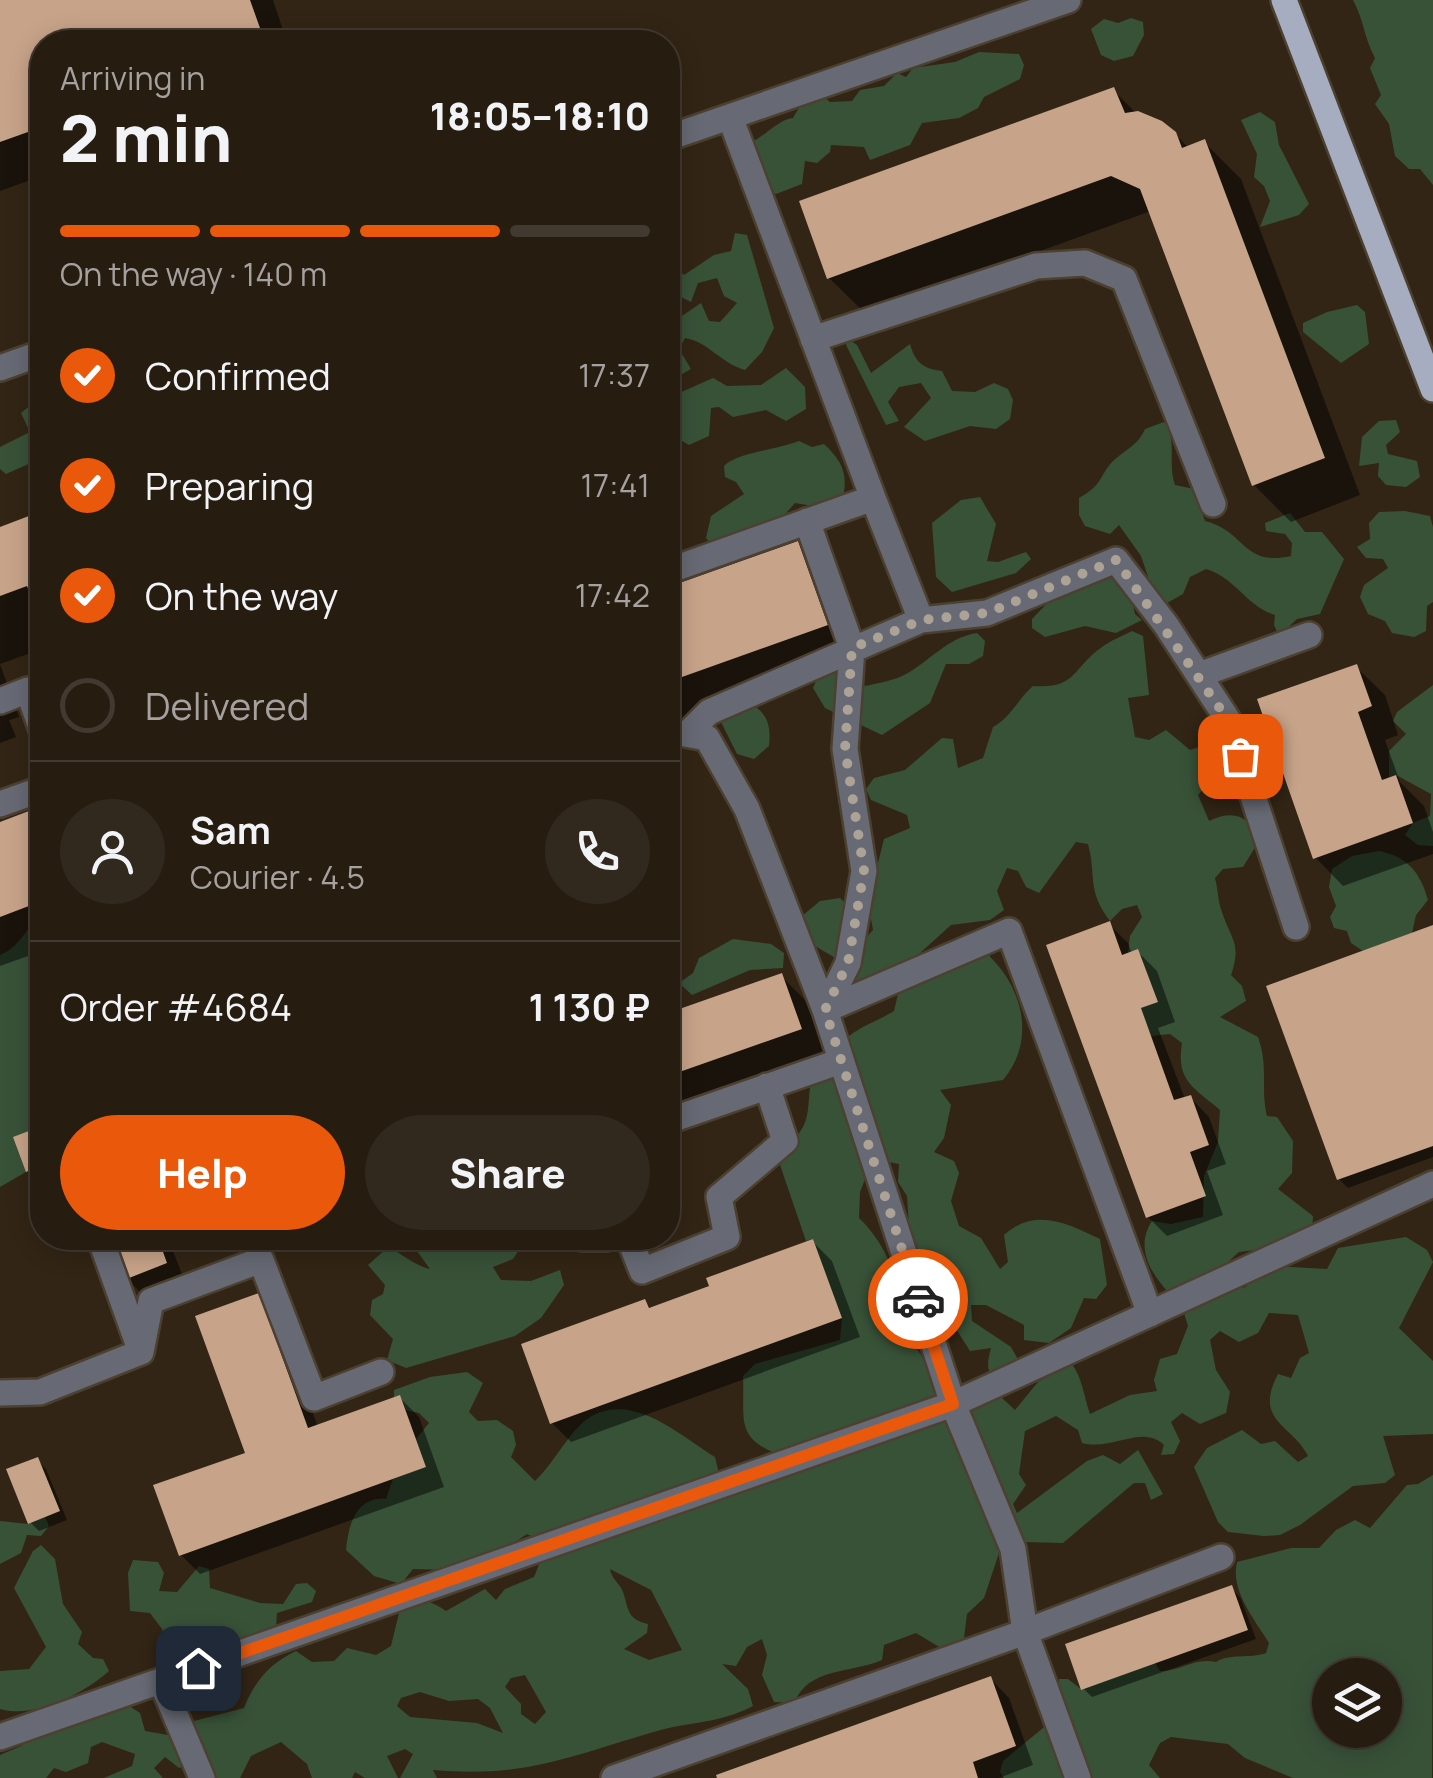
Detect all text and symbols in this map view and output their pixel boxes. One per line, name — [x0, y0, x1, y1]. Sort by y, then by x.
text: Arriving in — [60, 56, 205, 100]
text: 18:05–18:10 — [430, 89, 650, 141]
text: 2 min — [60, 93, 232, 182]
text: On the way · 140 m — [60, 252, 327, 296]
icon: check — [60, 348, 115, 403]
text: Confirmed — [145, 349, 331, 401]
text: 17:37 — [578, 353, 650, 397]
icon: check — [60, 458, 115, 513]
text: Preparing — [145, 459, 314, 511]
text: 17:41 — [581, 463, 650, 507]
icon: check — [60, 568, 115, 623]
text: On the way — [145, 569, 338, 621]
text: 17:42 — [575, 573, 650, 617]
text: Delivered — [145, 679, 309, 731]
pin — [1198, 714, 1283, 799]
icon: bag — [1213, 729, 1268, 784]
button: person — [60, 799, 165, 904]
button: phone — [545, 799, 650, 904]
text: Sam — [190, 803, 271, 855]
text: Courier · 4.5 — [190, 855, 365, 899]
text: Order #4684 — [60, 980, 292, 1032]
text: 1 130 ₽ — [528, 980, 650, 1032]
button: Help — [60, 1115, 345, 1230]
button: Share — [365, 1115, 650, 1230]
courier — [868, 1249, 968, 1349]
icon: car — [891, 1272, 946, 1327]
pin — [156, 1626, 241, 1711]
icon: home — [171, 1641, 226, 1696]
map controls — [1312, 1658, 1402, 1748]
button: layers — [1312, 1658, 1402, 1748]

